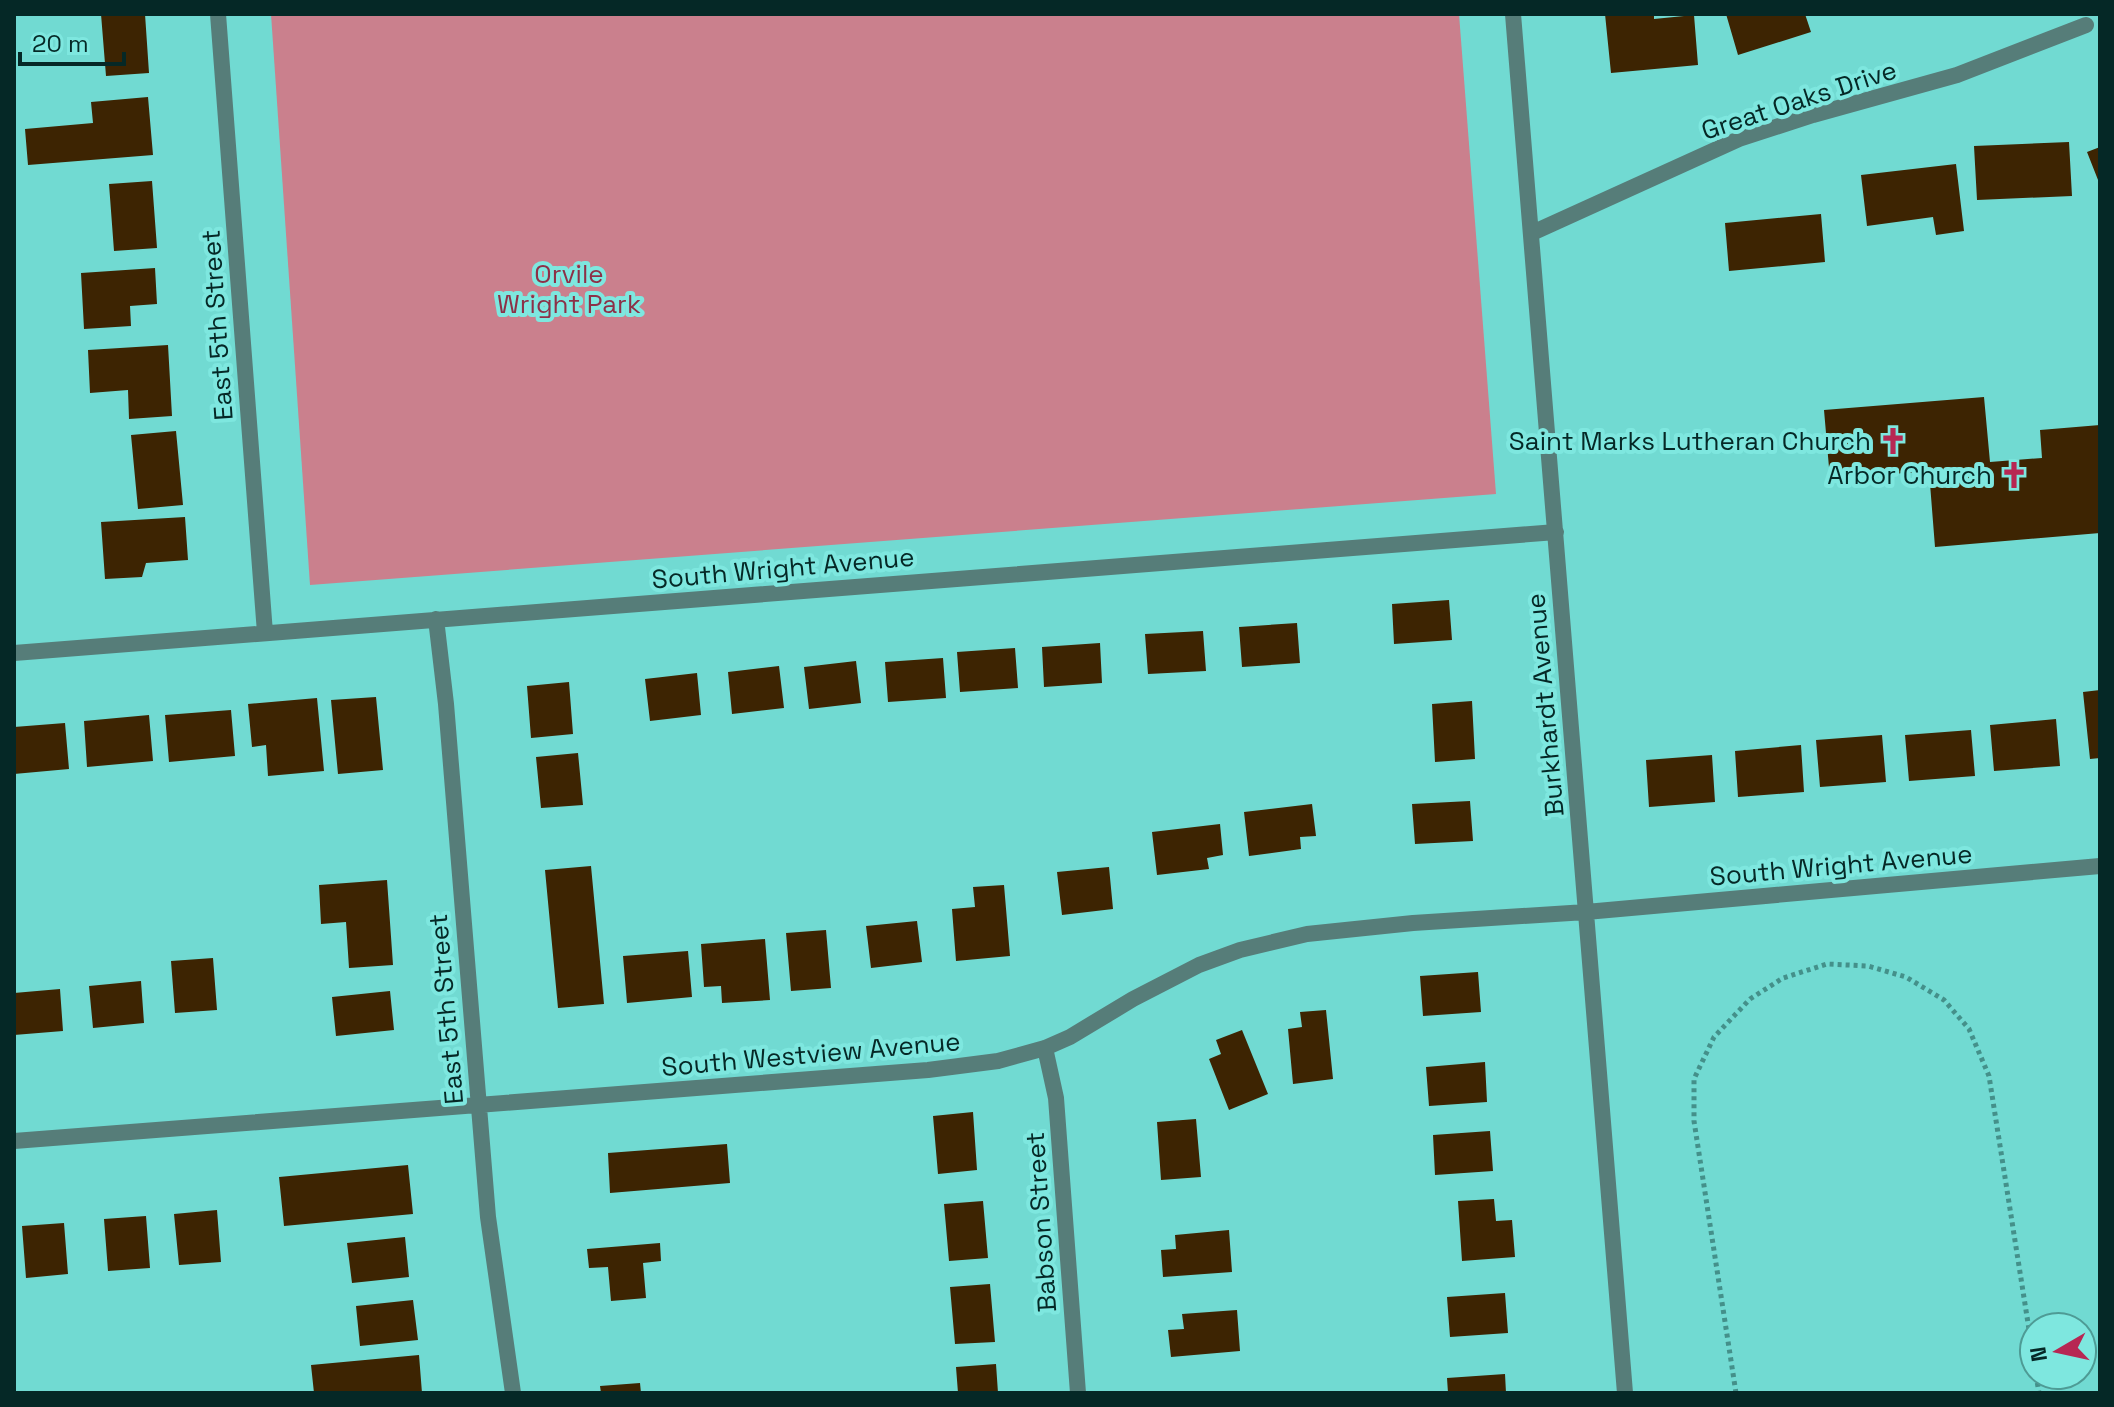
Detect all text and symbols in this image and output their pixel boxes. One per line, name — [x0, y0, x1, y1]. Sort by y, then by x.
scale bar — [20, 16, 124, 66]
text: 20 m — [32, 28, 89, 59]
street label: Great Oaks Drive — [1697, 52, 1901, 148]
street label: East 5th Street — [193, 228, 241, 422]
park label: Orvile Wright Park — [497, 257, 641, 321]
place label: Saint Marks Lutheran Church — [1509, 424, 1871, 458]
church icon: Saint Marks Lutheran Church — [1878, 426, 1908, 456]
place label: Arbor Church — [1827, 458, 1992, 492]
church icon: Arbor Church — [1999, 460, 2029, 490]
street label: South Wright Avenue — [650, 540, 916, 596]
street label: Burkhardt Avenue — [1518, 592, 1572, 818]
street label: South Wright Avenue — [1708, 837, 1974, 893]
street label: East 5th Street — [421, 912, 471, 1106]
street label: South Westview Avenue — [660, 1024, 962, 1084]
street label: Babson Street — [1018, 1131, 1064, 1313]
north arrow — [2018, 1311, 2098, 1391]
text: N — [2023, 1345, 2053, 1364]

